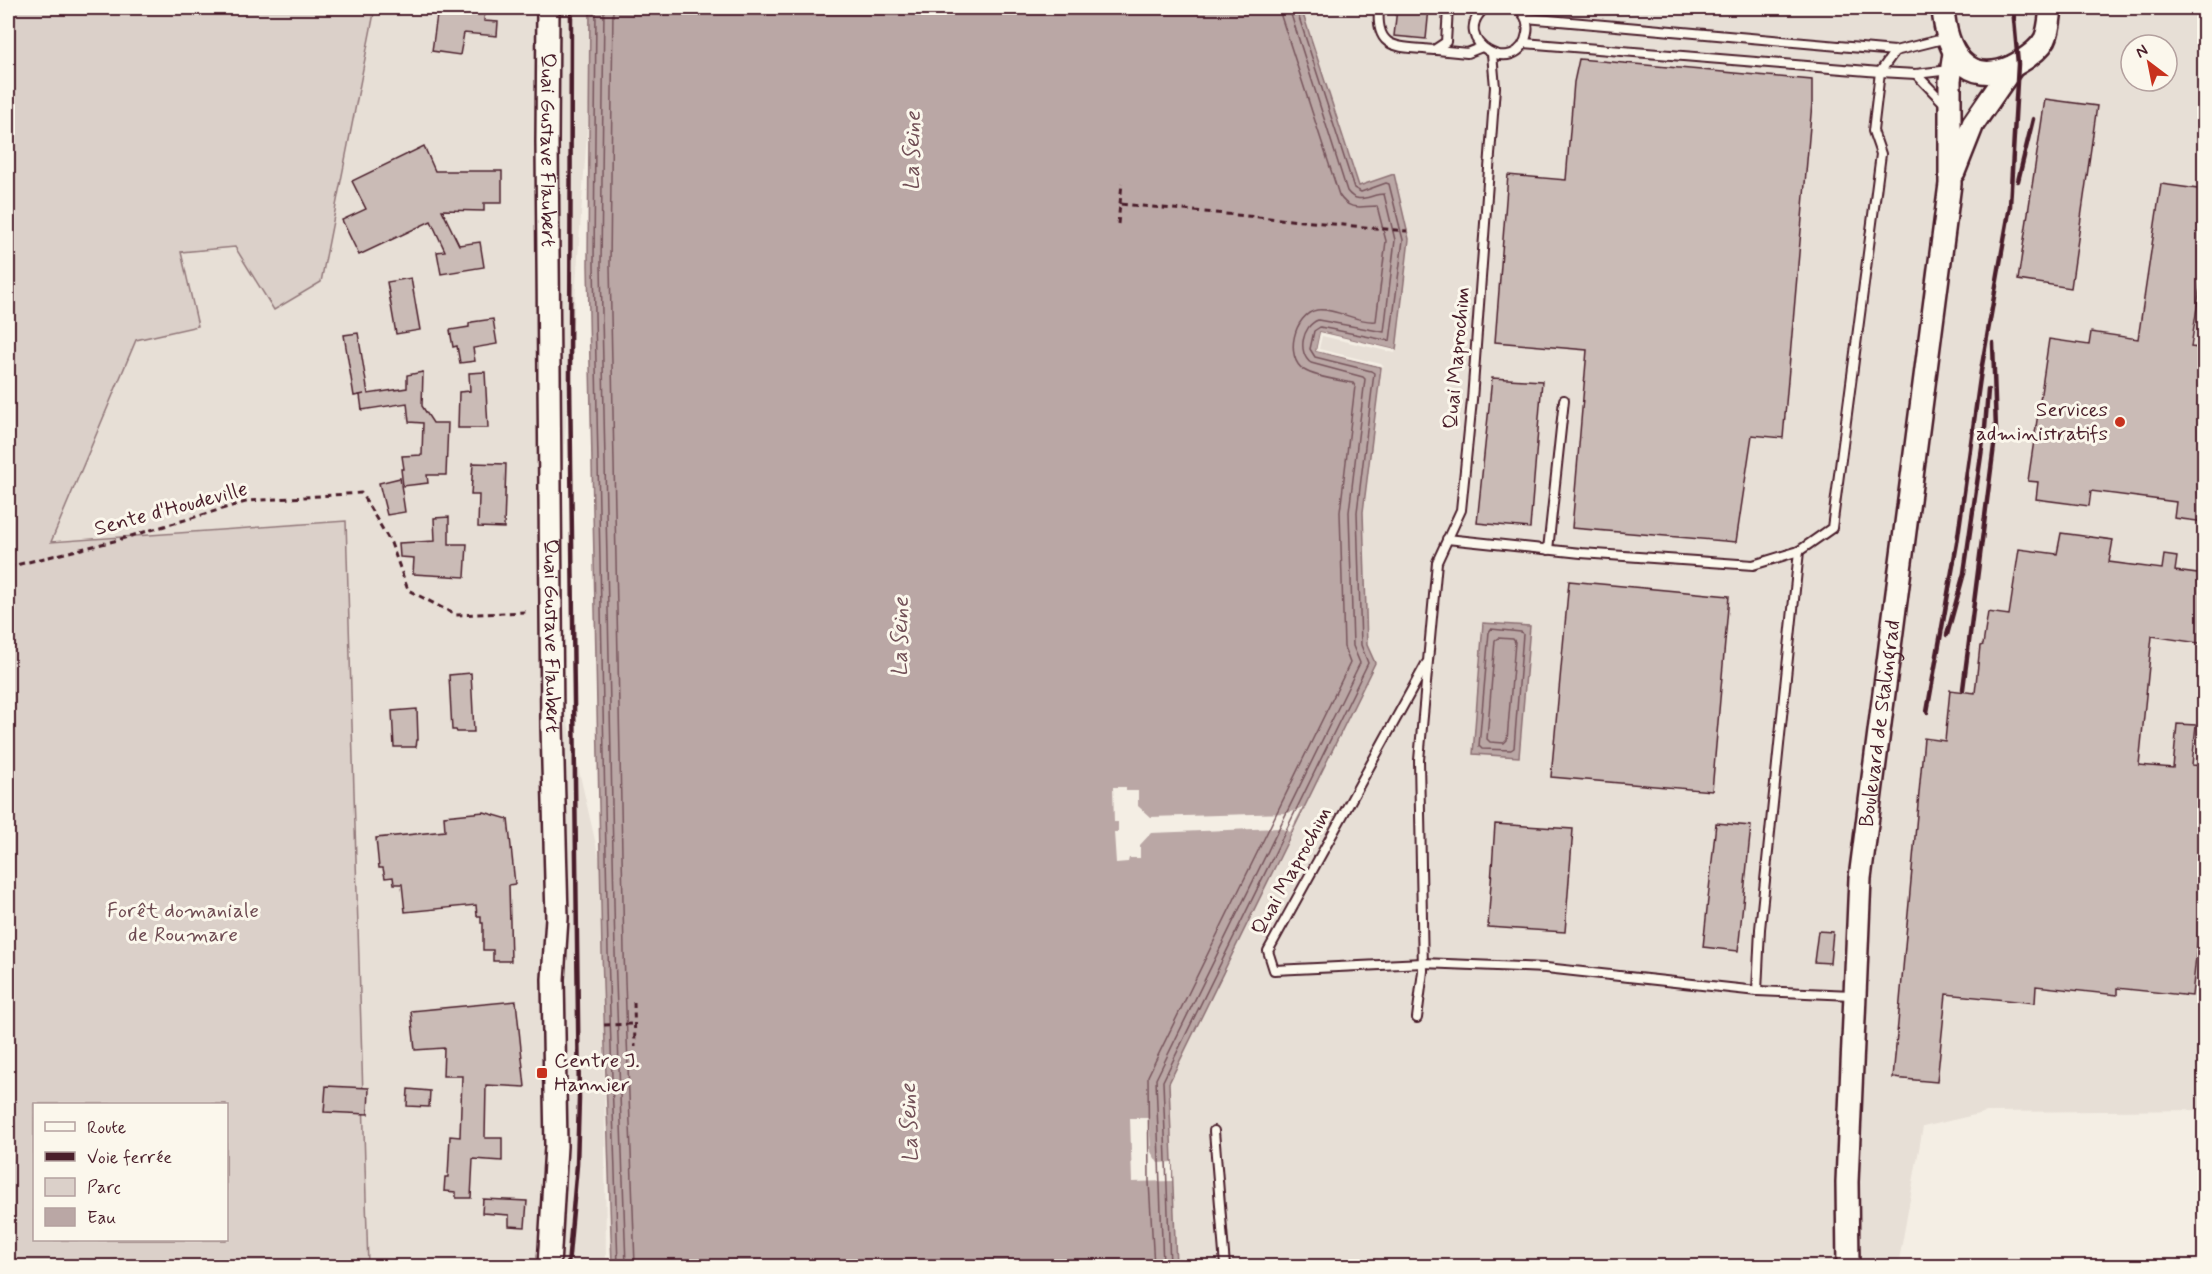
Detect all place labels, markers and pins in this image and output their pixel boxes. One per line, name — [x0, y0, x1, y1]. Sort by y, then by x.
place label: Services administratifs — [1976, 396, 2108, 448]
marker: Services administratifs — [2113, 415, 2127, 429]
place label: Centre J. Hannier — [554, 1047, 640, 1099]
marker: Centre J. Hannier — [535, 1066, 549, 1080]

